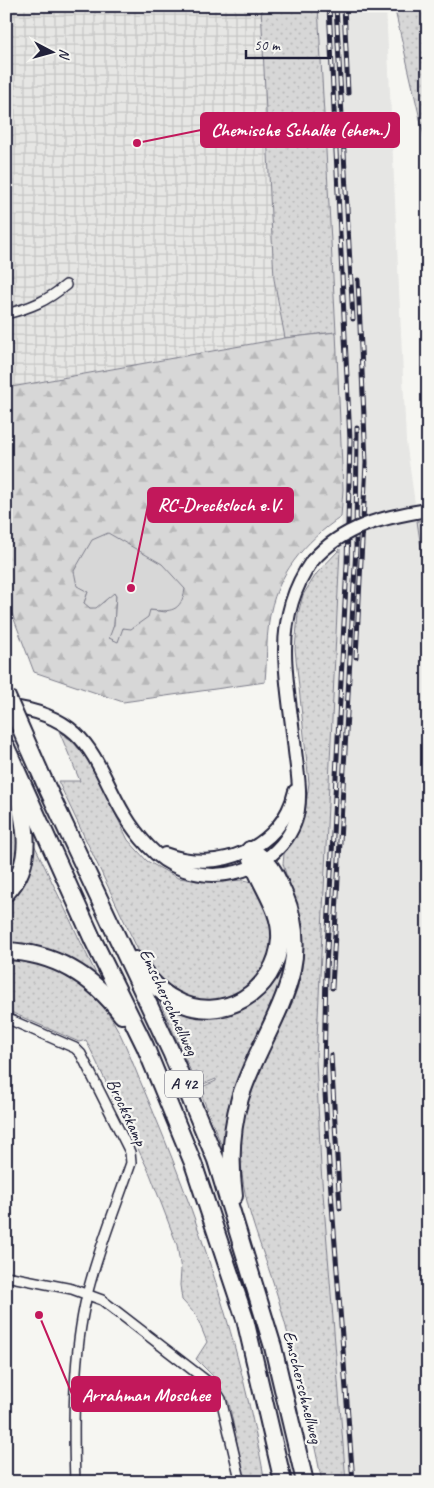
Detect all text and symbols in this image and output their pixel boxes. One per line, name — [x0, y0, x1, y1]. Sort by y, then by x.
north arrow — [28, 28, 78, 78]
scale bar — [246, 28, 330, 60]
text: 50 m — [254, 36, 281, 55]
text: N — [55, 48, 73, 61]
callout: Chemische Schalke (ehem.) — [201, 113, 399, 147]
text: Chemische Schalke (ehem.) — [211, 118, 391, 142]
callout: RC-Drecksloch e.V. — [148, 488, 293, 522]
text: RC-Drecksloch e.V. — [157, 493, 283, 517]
street label: Emscherschnellweg — [135, 945, 204, 1060]
road number: A 42 — [165, 1070, 203, 1098]
street label: Brockskamp — [102, 1075, 153, 1150]
street label: Emscherschnellweg — [278, 1328, 328, 1447]
callout: Arrahman Moschee — [72, 1377, 220, 1411]
text: Arrahman Moschee — [82, 1383, 212, 1407]

